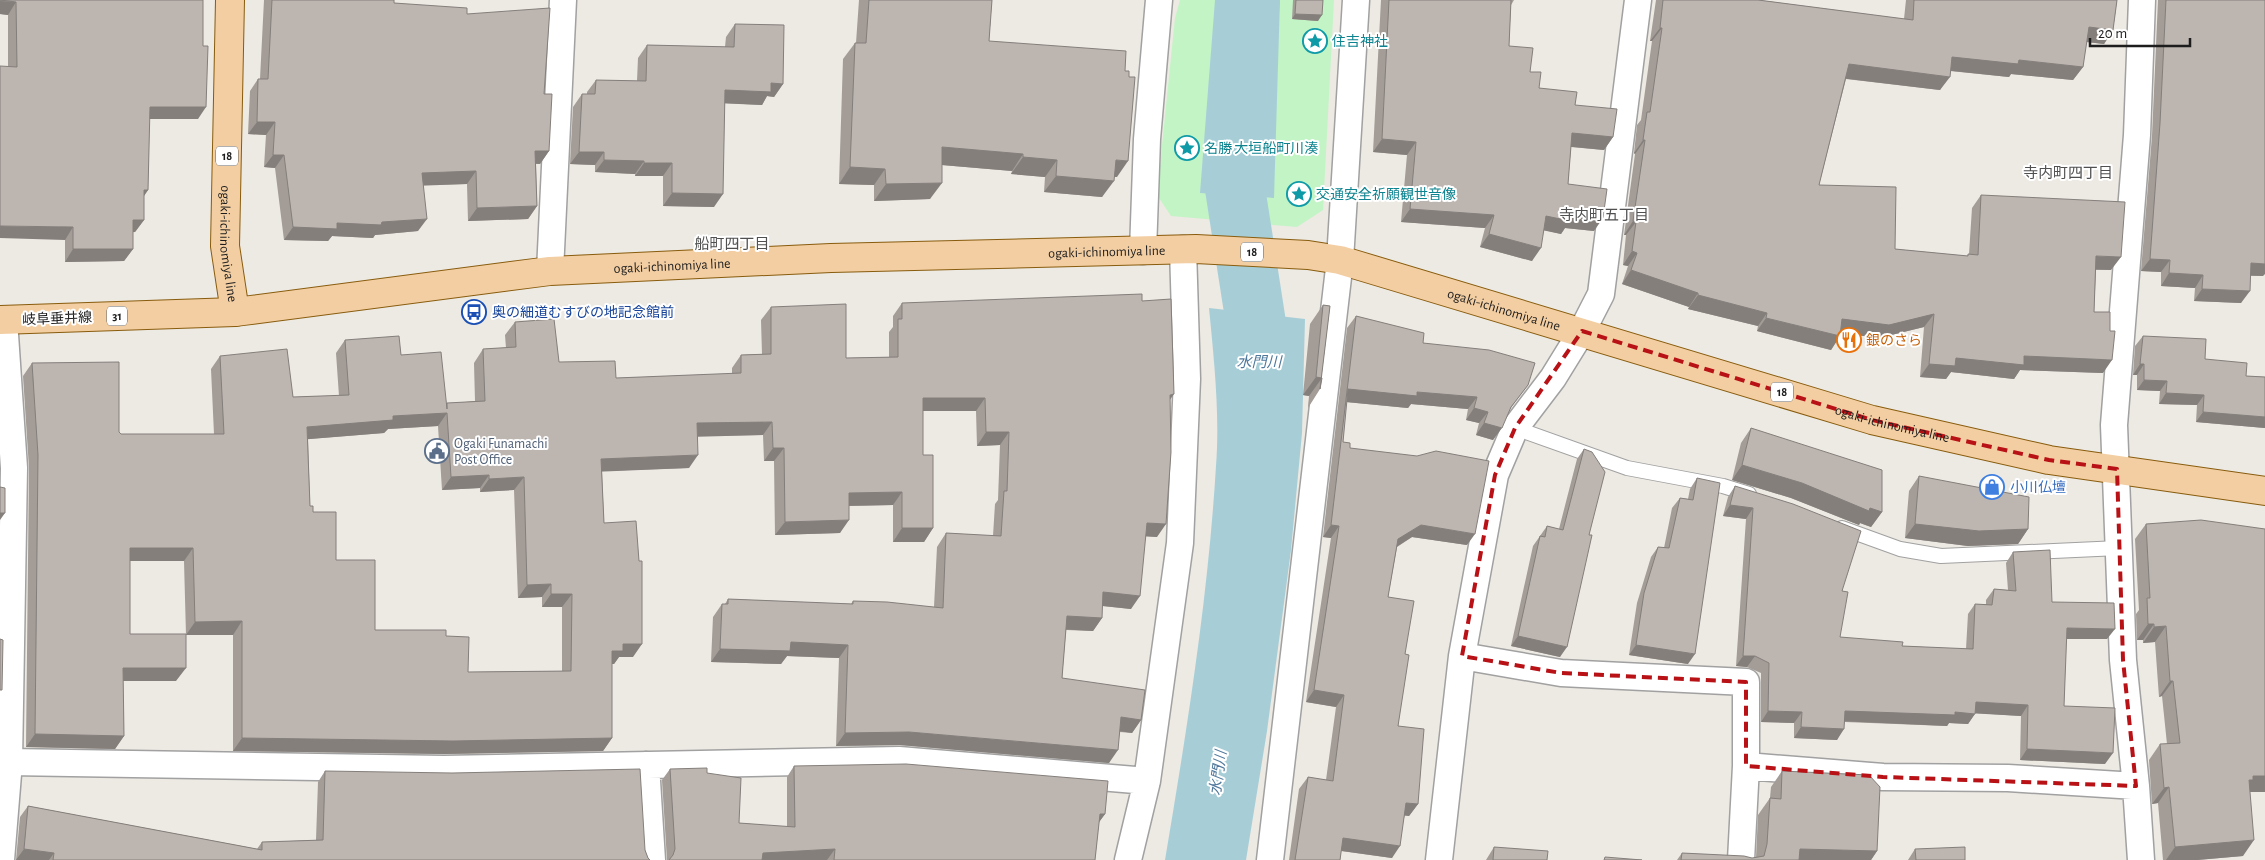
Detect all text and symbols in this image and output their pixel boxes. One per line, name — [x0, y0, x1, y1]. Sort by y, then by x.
scale bar — [2090, 15, 2190, 47]
text: 20 m — [2098, 26, 2127, 41]
place icon: 住吉神社 — [1302, 28, 1328, 54]
place label: 住吉神社 — [1332, 34, 1388, 49]
place icon: 名勝 大垣船町川湊 — [1174, 135, 1200, 161]
place label: 名勝 大垣船町川湊 — [1204, 141, 1318, 156]
road number: 18 — [216, 146, 238, 166]
district label: 寺内町四丁目 — [2023, 165, 2113, 181]
place icon: 交通安全祈願観世音像 — [1286, 181, 1312, 207]
street label: ogaki-ichinomiya line — [217, 185, 239, 303]
place label: 交通安全祈願観世音像 — [1316, 187, 1456, 202]
district label: 寺内町五丁目 — [1559, 207, 1649, 223]
district label: 船町四丁目 — [694, 236, 770, 252]
road number: 18 — [1241, 242, 1263, 262]
street label: ogaki-ichinomiya line — [1048, 244, 1166, 261]
street label: ogaki-ichinomiya line — [613, 257, 731, 276]
street label: ogaki-ichinomiya line — [1446, 287, 1562, 334]
bus stop icon: 奥の細道むすびの地記念館前 — [461, 299, 487, 325]
place label: 奥の細道むすびの地記念館前 — [492, 304, 674, 320]
road number: 31 — [107, 306, 127, 326]
street label: 岐阜垂井線 — [22, 309, 92, 327]
restaurant icon: 銀のさら — [1836, 327, 1862, 353]
place label: 銀のさら — [1866, 333, 1922, 348]
water label: 水門川 — [1236, 354, 1283, 370]
road number: 18 — [1771, 382, 1793, 402]
street label: ogaki-ichinomiya line — [1833, 403, 1951, 445]
place label: Ogaki Funamachi Post Office — [454, 437, 548, 467]
public building icon: Ogaki Funamachi Post Office — [424, 438, 450, 464]
shop icon: 小川仏壇 — [1979, 474, 2005, 500]
place label: 小川仏壇 — [2010, 480, 2066, 495]
water label: 水門川 — [1207, 748, 1229, 796]

